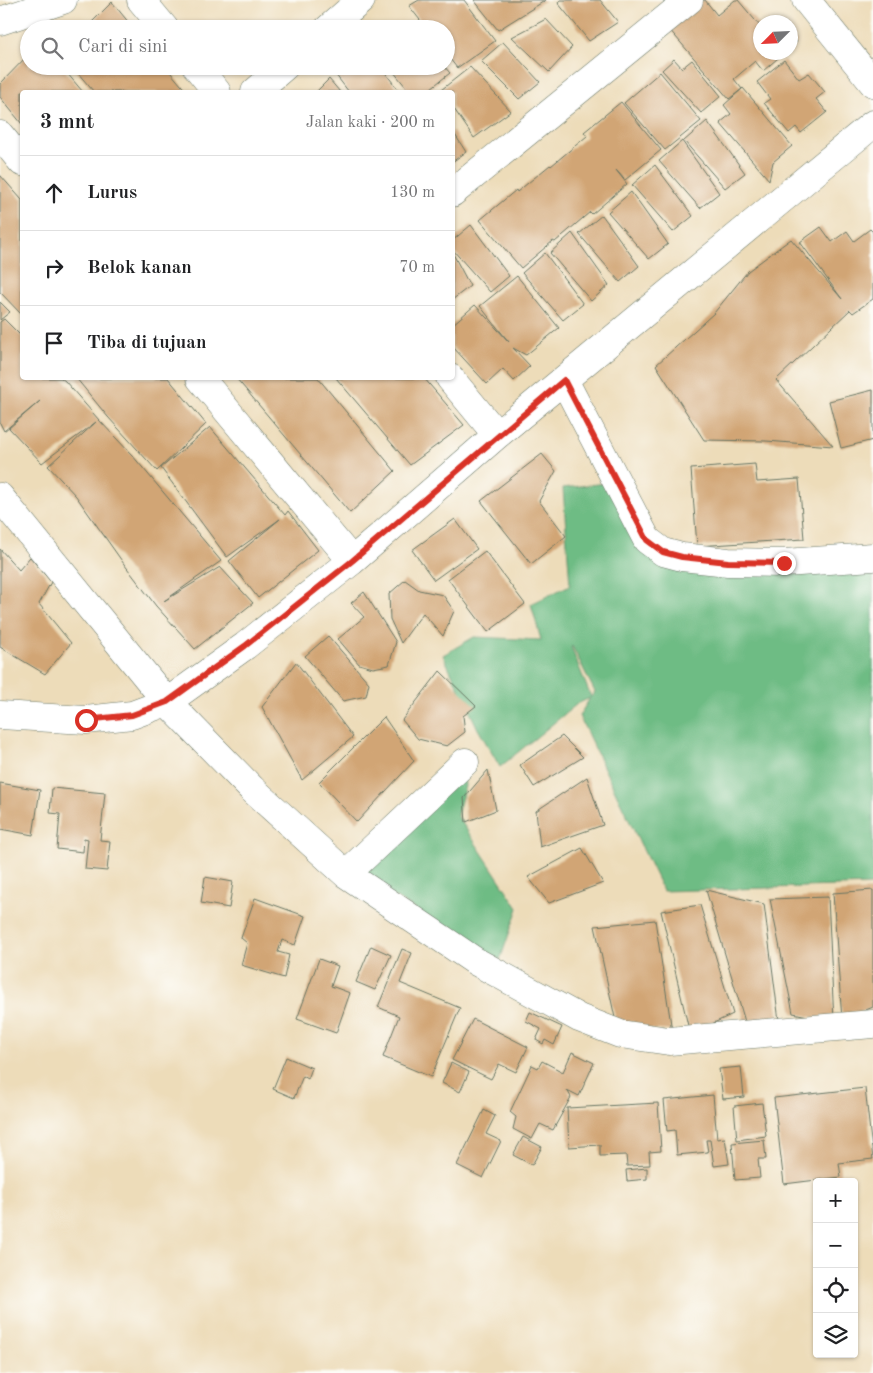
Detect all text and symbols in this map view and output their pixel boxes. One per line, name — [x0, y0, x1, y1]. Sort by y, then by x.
north arrow — [753, 15, 798, 60]
search box — [20, 20, 455, 75]
icon: search — [38, 34, 66, 62]
text: Cari di sini — [78, 38, 168, 57]
text: 3 mnt — [40, 112, 94, 133]
text: Jalan kaki · 200 m — [306, 115, 435, 131]
icon: ahead — [40, 179, 68, 207]
text: Lurus — [87, 184, 137, 203]
text: 130 m — [390, 185, 435, 201]
icon: right — [40, 254, 68, 282]
text: Belok kanan — [87, 259, 192, 278]
text: 70 m — [399, 260, 435, 276]
icon: arrive — [40, 329, 68, 357]
text: Tiba di tujuan — [87, 334, 207, 353]
route end — [773, 552, 796, 575]
route start — [75, 709, 98, 732]
map controls — [813, 1178, 858, 1358]
button: + — [813, 1178, 858, 1223]
button: − — [813, 1223, 858, 1268]
button: locate — [813, 1268, 858, 1313]
button: layers — [813, 1313, 858, 1358]

